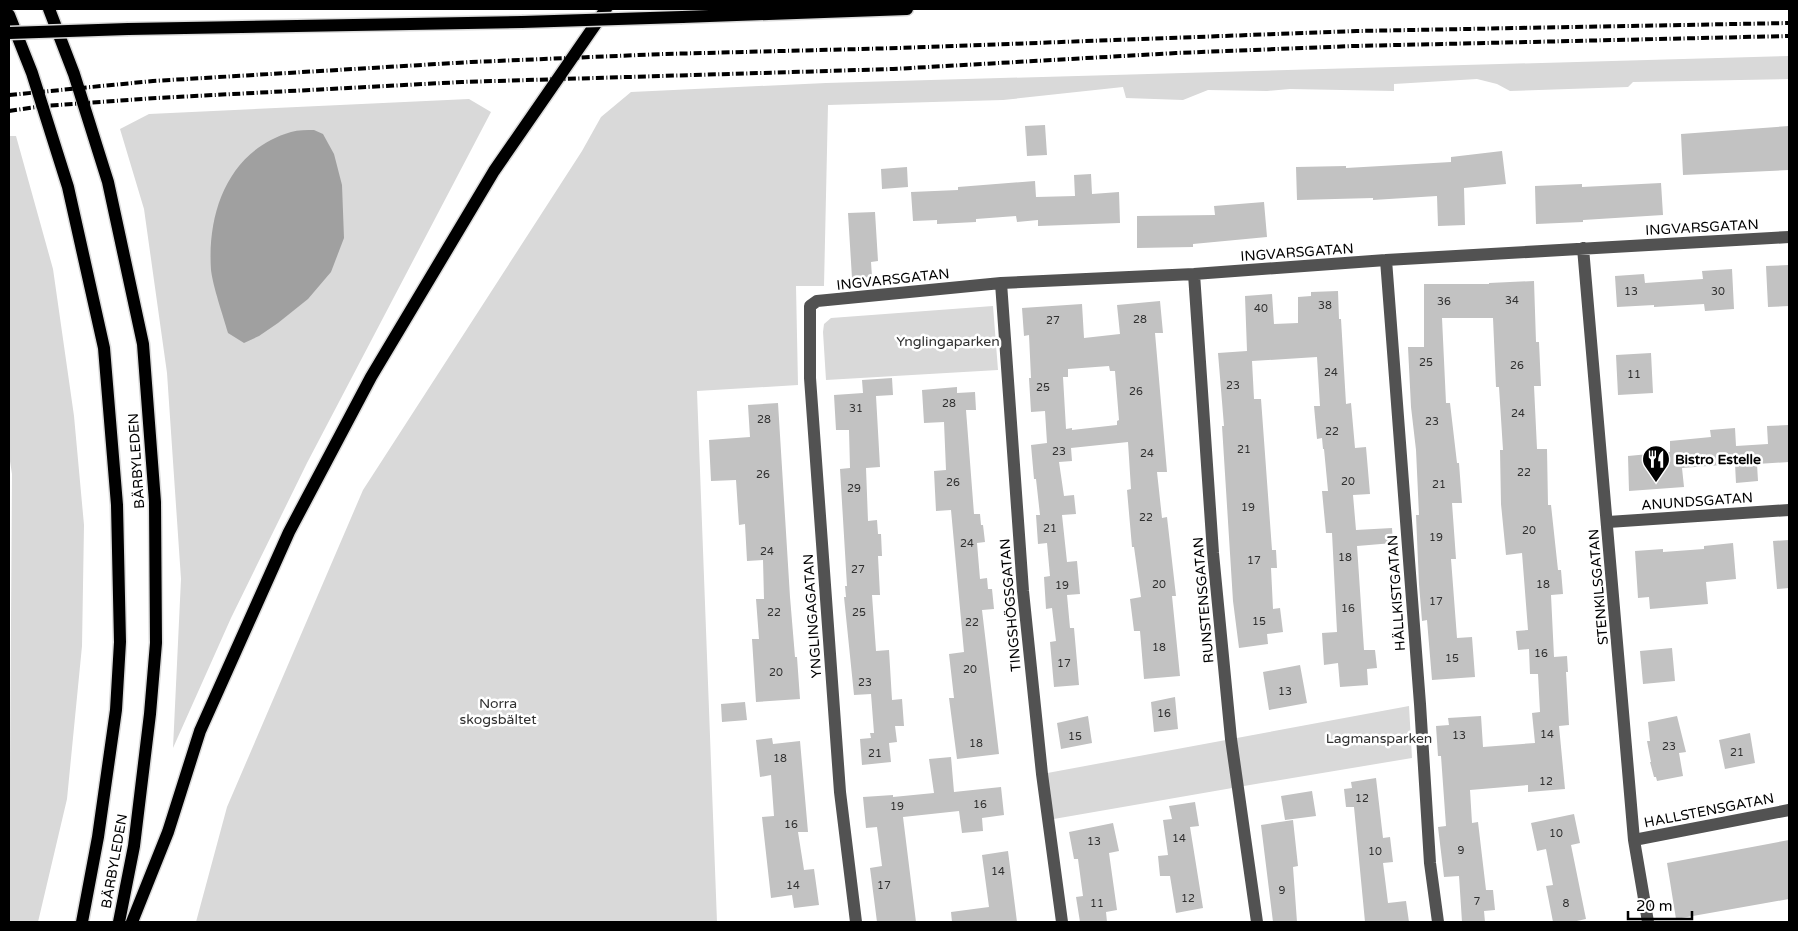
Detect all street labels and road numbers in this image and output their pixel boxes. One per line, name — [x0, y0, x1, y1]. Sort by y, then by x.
street label: INGVARSGATAN — [1645, 216, 1759, 239]
street label: INGVARSGATAN — [1240, 240, 1354, 265]
street label: INGVARSGATAN — [836, 265, 950, 294]
street label: BÄRBYLEDEN — [125, 412, 148, 509]
street label: ANUNDSGATAN — [1640, 489, 1754, 514]
street label: STENKILSGATAN — [1585, 528, 1612, 646]
street label: HÄLLKISTGATAN — [1384, 534, 1409, 652]
street label: RUNSTENSGATAN — [1190, 536, 1217, 664]
street label: TINGSHÖGSGATAN — [996, 538, 1025, 672]
street label: YNGLINGAGATAN — [800, 553, 825, 679]
street label: HALLSTENSGATAN — [1643, 790, 1776, 831]
street label: BÄRBYLEDEN — [98, 812, 131, 910]

